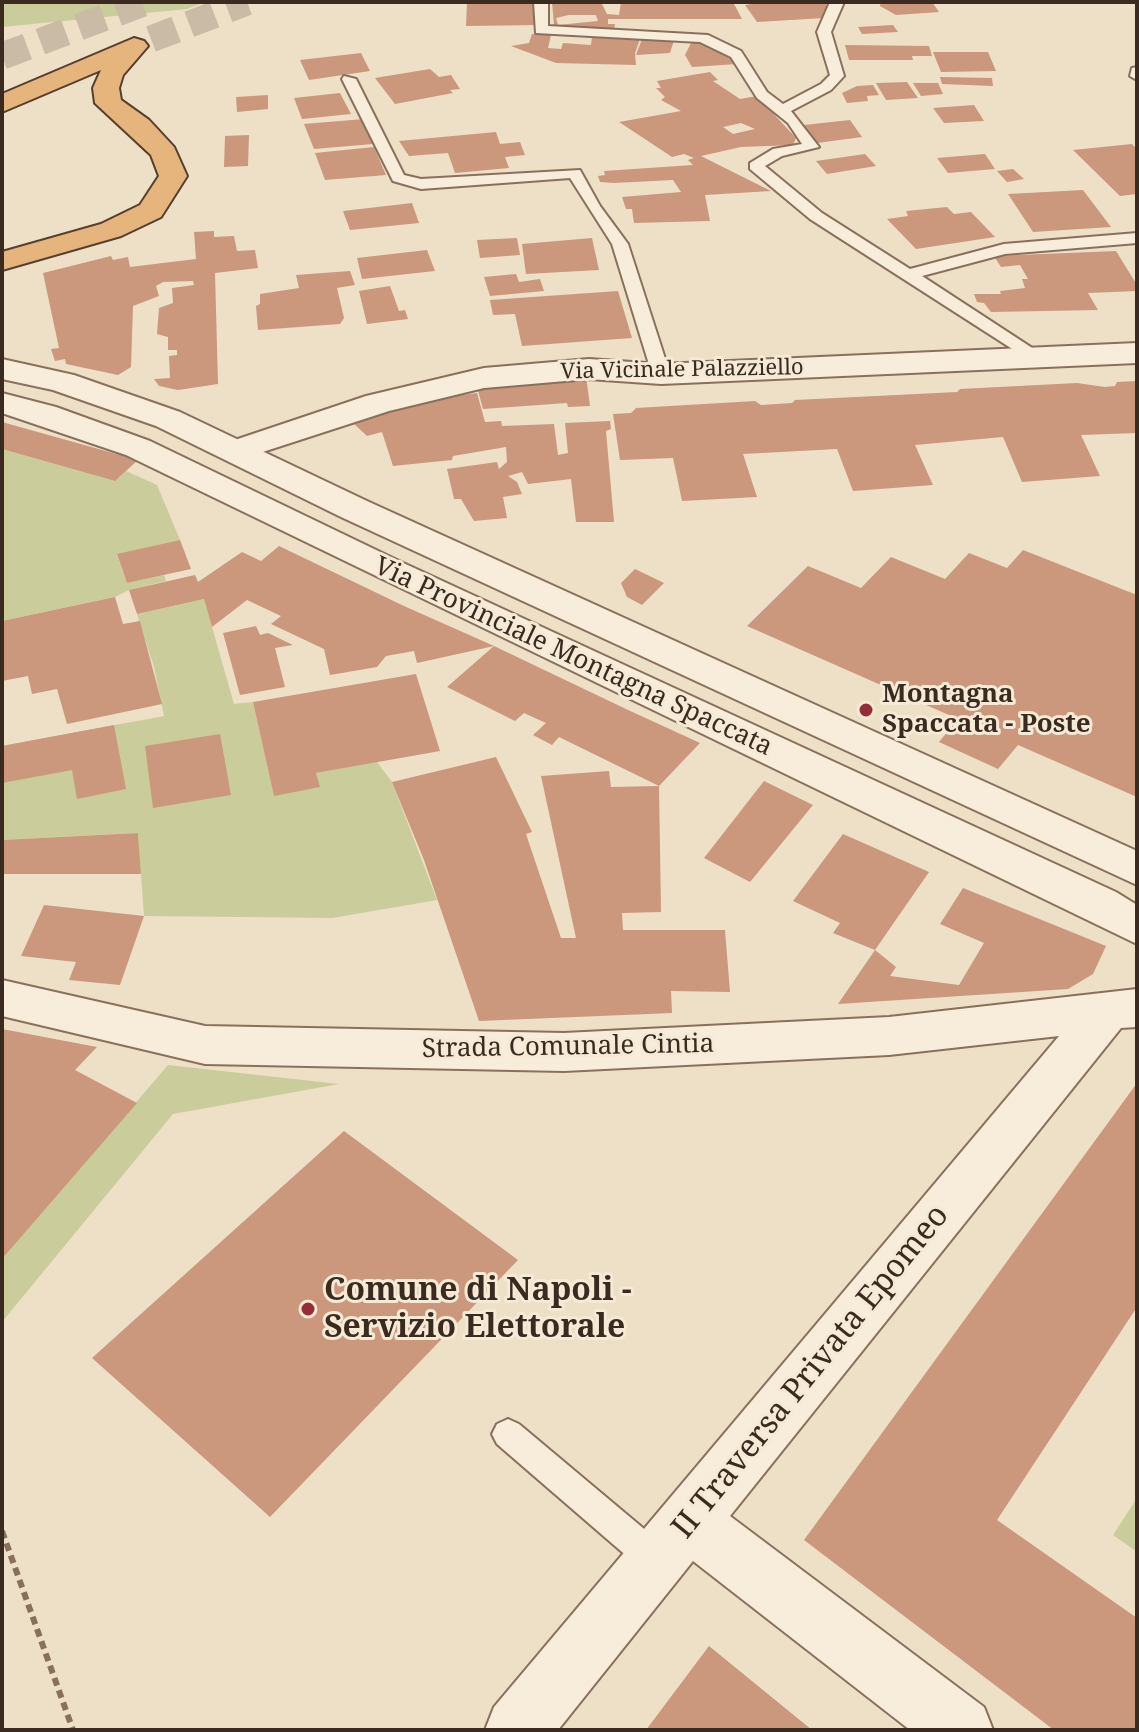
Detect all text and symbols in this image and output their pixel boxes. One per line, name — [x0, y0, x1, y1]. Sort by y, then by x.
street label: Via Vicinale Palazziello — [560, 355, 804, 385]
street label: Via Provinciale Montagna Spaccata — [369, 551, 777, 763]
place label: Montagna Spaccata - Poste — [882, 679, 1091, 740]
marker: Montagna Spaccata - Poste — [857, 701, 875, 719]
street label: Strada Comunale Cintia — [422, 1029, 714, 1065]
street label: II Traversa Privata Epomeo — [665, 1197, 957, 1547]
place label: Comune di Napoli - Servizio Elettorale — [324, 1272, 632, 1347]
marker: Comune di Napoli - Servizio Elettorale — [299, 1300, 317, 1318]

